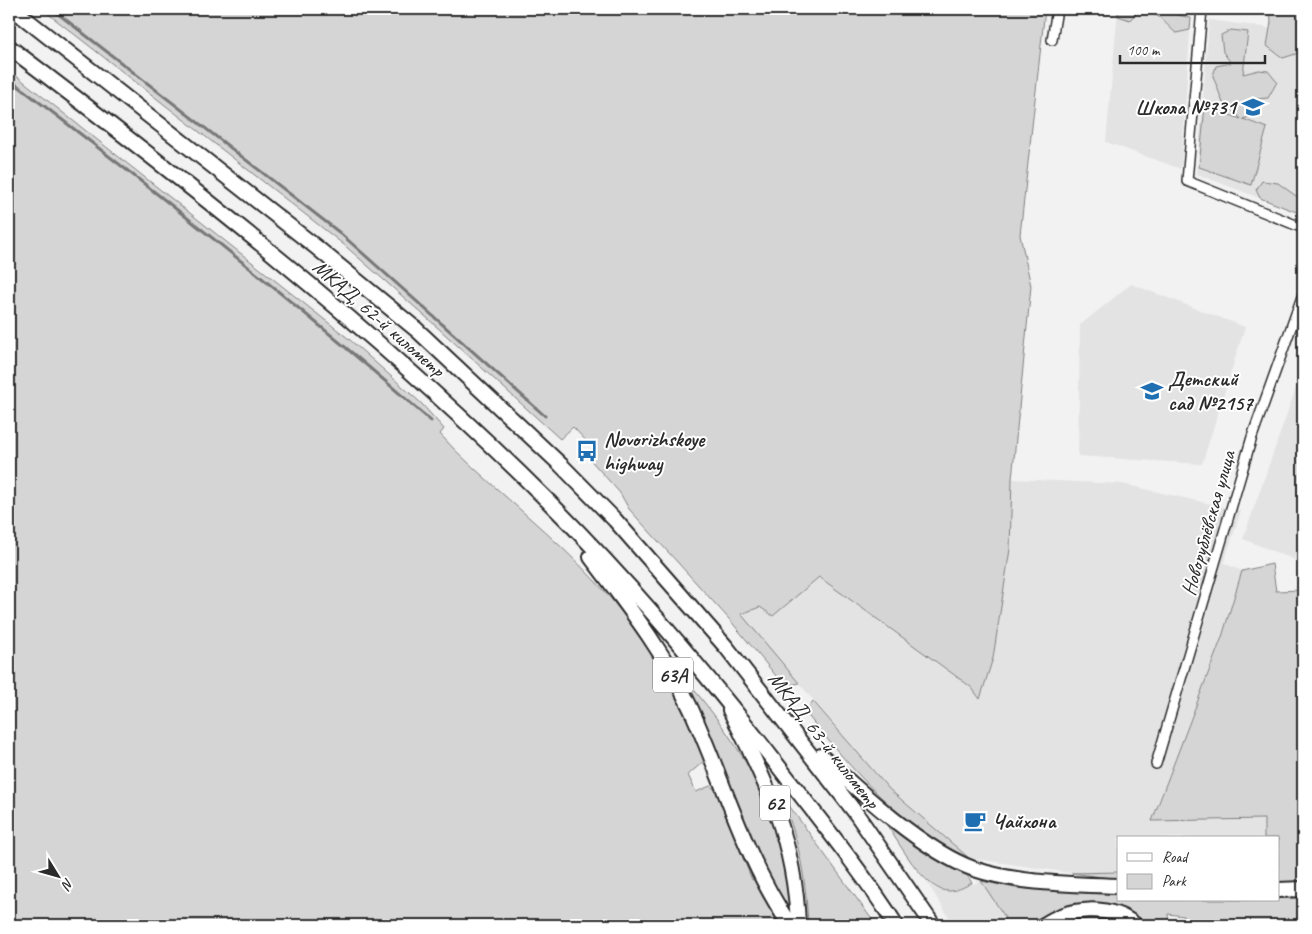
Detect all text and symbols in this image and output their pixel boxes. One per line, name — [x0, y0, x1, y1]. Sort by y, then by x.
scale bar — [1120, 32, 1264, 64]
text: 100 m — [1127, 41, 1161, 60]
place label: Школа №731 — [1135, 94, 1239, 120]
school or university icon: Школа №731 — [1240, 94, 1266, 120]
street label: МКАД, 62-й километр — [308, 254, 451, 383]
place label: Детский сад №2157 — [1168, 366, 1255, 416]
school or university icon: Детский сад №2157 — [1139, 378, 1165, 404]
place label: Novorizhskoye highway — [604, 426, 706, 477]
bus stop icon: Novorizhskoye highway — [574, 438, 600, 464]
street label: Новорублёвская улица — [1175, 446, 1242, 598]
road number: 63A — [653, 658, 693, 692]
street label: МКАД, 63-й километр — [762, 666, 886, 814]
road number: 62 — [760, 786, 790, 820]
cafe icon: Чайхона — [962, 808, 988, 834]
place label: Чайхона — [992, 808, 1057, 834]
legend — [1117, 836, 1280, 902]
text: Road — [1162, 848, 1189, 867]
north arrow — [32, 852, 82, 902]
text: Park — [1162, 872, 1187, 891]
text: N — [57, 875, 77, 894]

